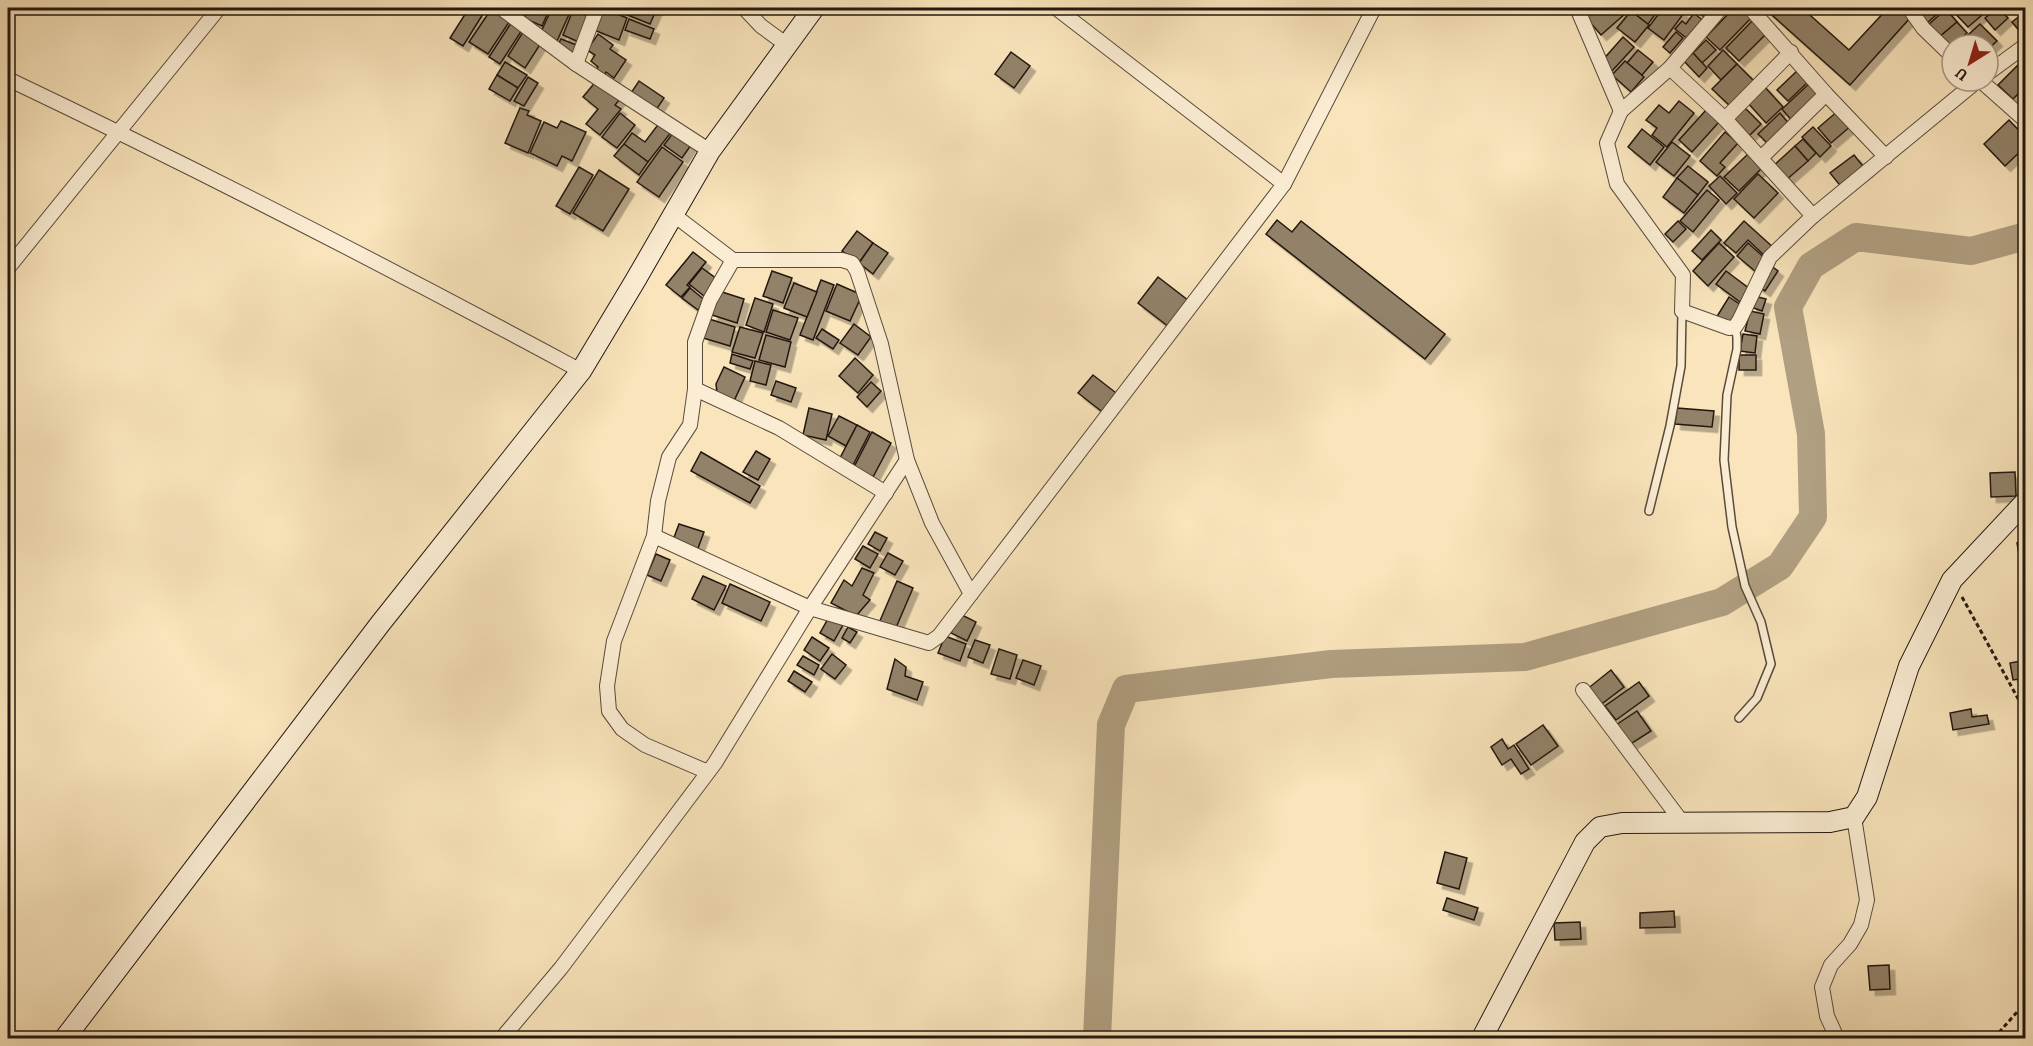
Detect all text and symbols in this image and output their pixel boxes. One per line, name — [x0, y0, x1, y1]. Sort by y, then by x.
north arrow — [1940, 33, 2000, 93]
text: U — [1950, 62, 1972, 86]

